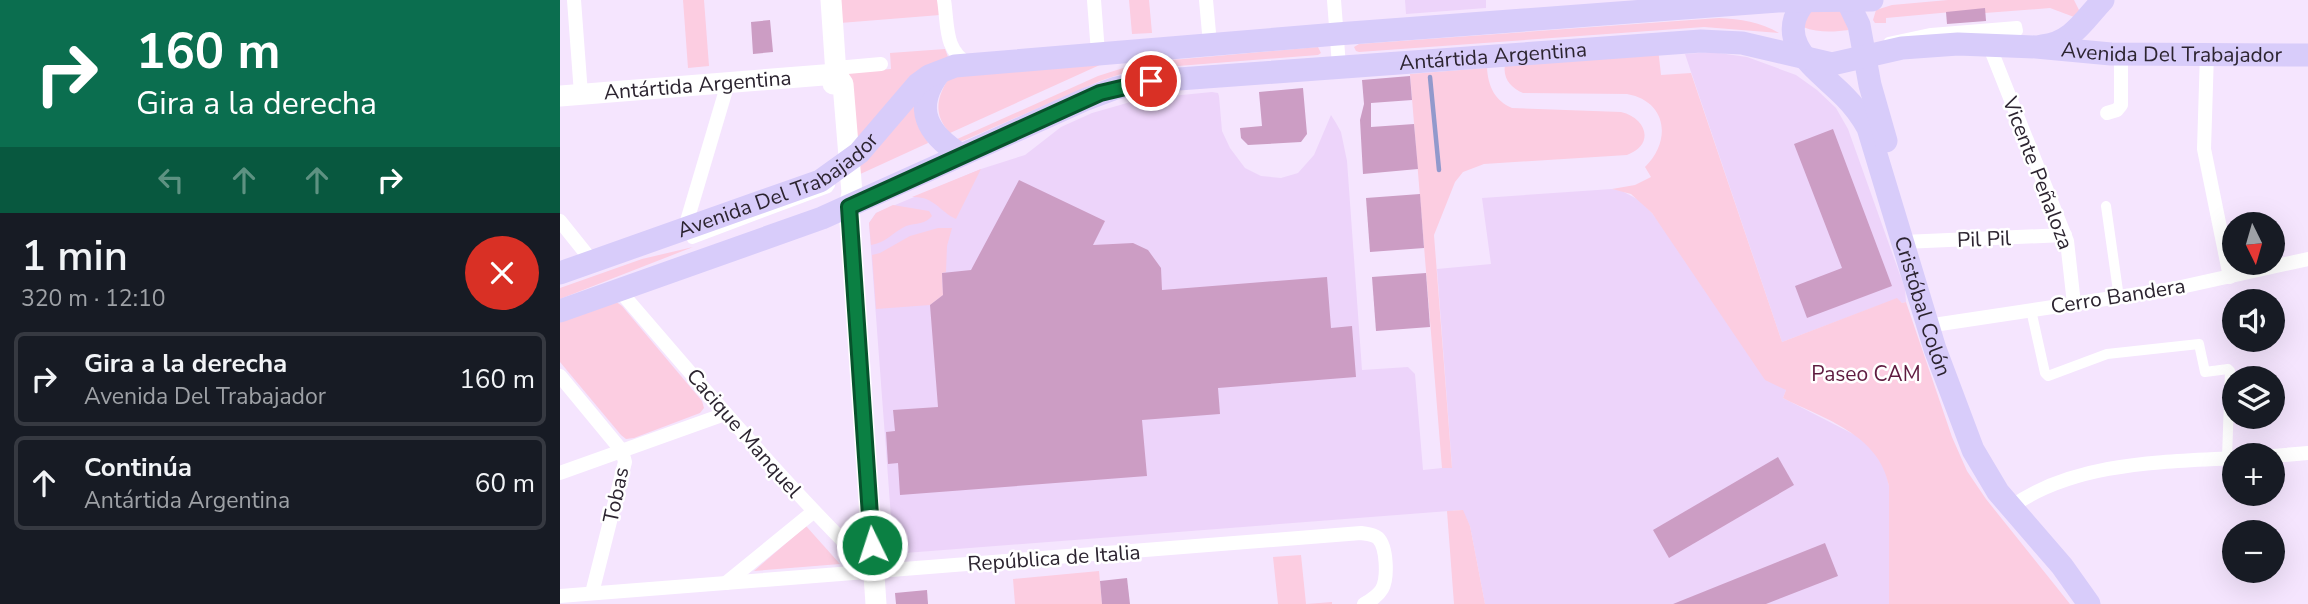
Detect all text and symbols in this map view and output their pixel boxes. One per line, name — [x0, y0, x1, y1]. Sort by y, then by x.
text: 160 m — [136, 18, 280, 85]
icon: right — [21, 28, 112, 119]
street label: Antártida Argentina — [1398, 35, 1588, 77]
street label: Avenida Del Trabajador — [2060, 35, 2283, 69]
pin — [1121, 51, 1181, 111]
icon: arrive — [1132, 62, 1170, 100]
street label: Antártida Argentina — [603, 64, 793, 106]
text: Gira a la derecha — [136, 82, 377, 125]
street label: Vicente Peñaloza — [1996, 92, 2080, 253]
street label: Avenida Del Trabajador — [674, 126, 885, 244]
icon: left — [152, 161, 190, 199]
icon: ahead — [225, 161, 263, 199]
icon: ahead — [298, 161, 336, 199]
icon: right — [371, 161, 409, 199]
north arrow — [2222, 212, 2286, 275]
map controls — [2222, 212, 2285, 583]
street label: Pil Pil — [1956, 224, 2012, 254]
text: 1 min — [21, 228, 128, 285]
street label: Cristóbal Colón — [1888, 233, 1958, 380]
button: close — [465, 236, 539, 310]
street label: Cerro Bandera — [2049, 272, 2187, 320]
text: 320 m · 12:10 — [21, 283, 166, 314]
button: sound — [2222, 289, 2285, 352]
text: Gira a la derecha — [84, 346, 287, 381]
icon: right — [25, 360, 63, 398]
park label: Paseo CAM — [1811, 360, 1921, 388]
text: 160 m — [459, 362, 535, 397]
street label: Cacique Manquel — [680, 362, 808, 504]
button: layers — [2222, 366, 2285, 429]
text: Avenida Del Trabajador — [84, 381, 326, 412]
button: + — [2222, 443, 2285, 506]
text: Continúa — [84, 450, 192, 485]
icon: ahead — [25, 464, 63, 502]
street label: Tobas — [596, 465, 636, 525]
text: 60 m — [475, 466, 535, 501]
text: Antártida Argentina — [84, 485, 290, 516]
position arrow — [835, 508, 909, 582]
button: − — [2222, 520, 2285, 583]
street label: República de Italia — [967, 538, 1141, 578]

